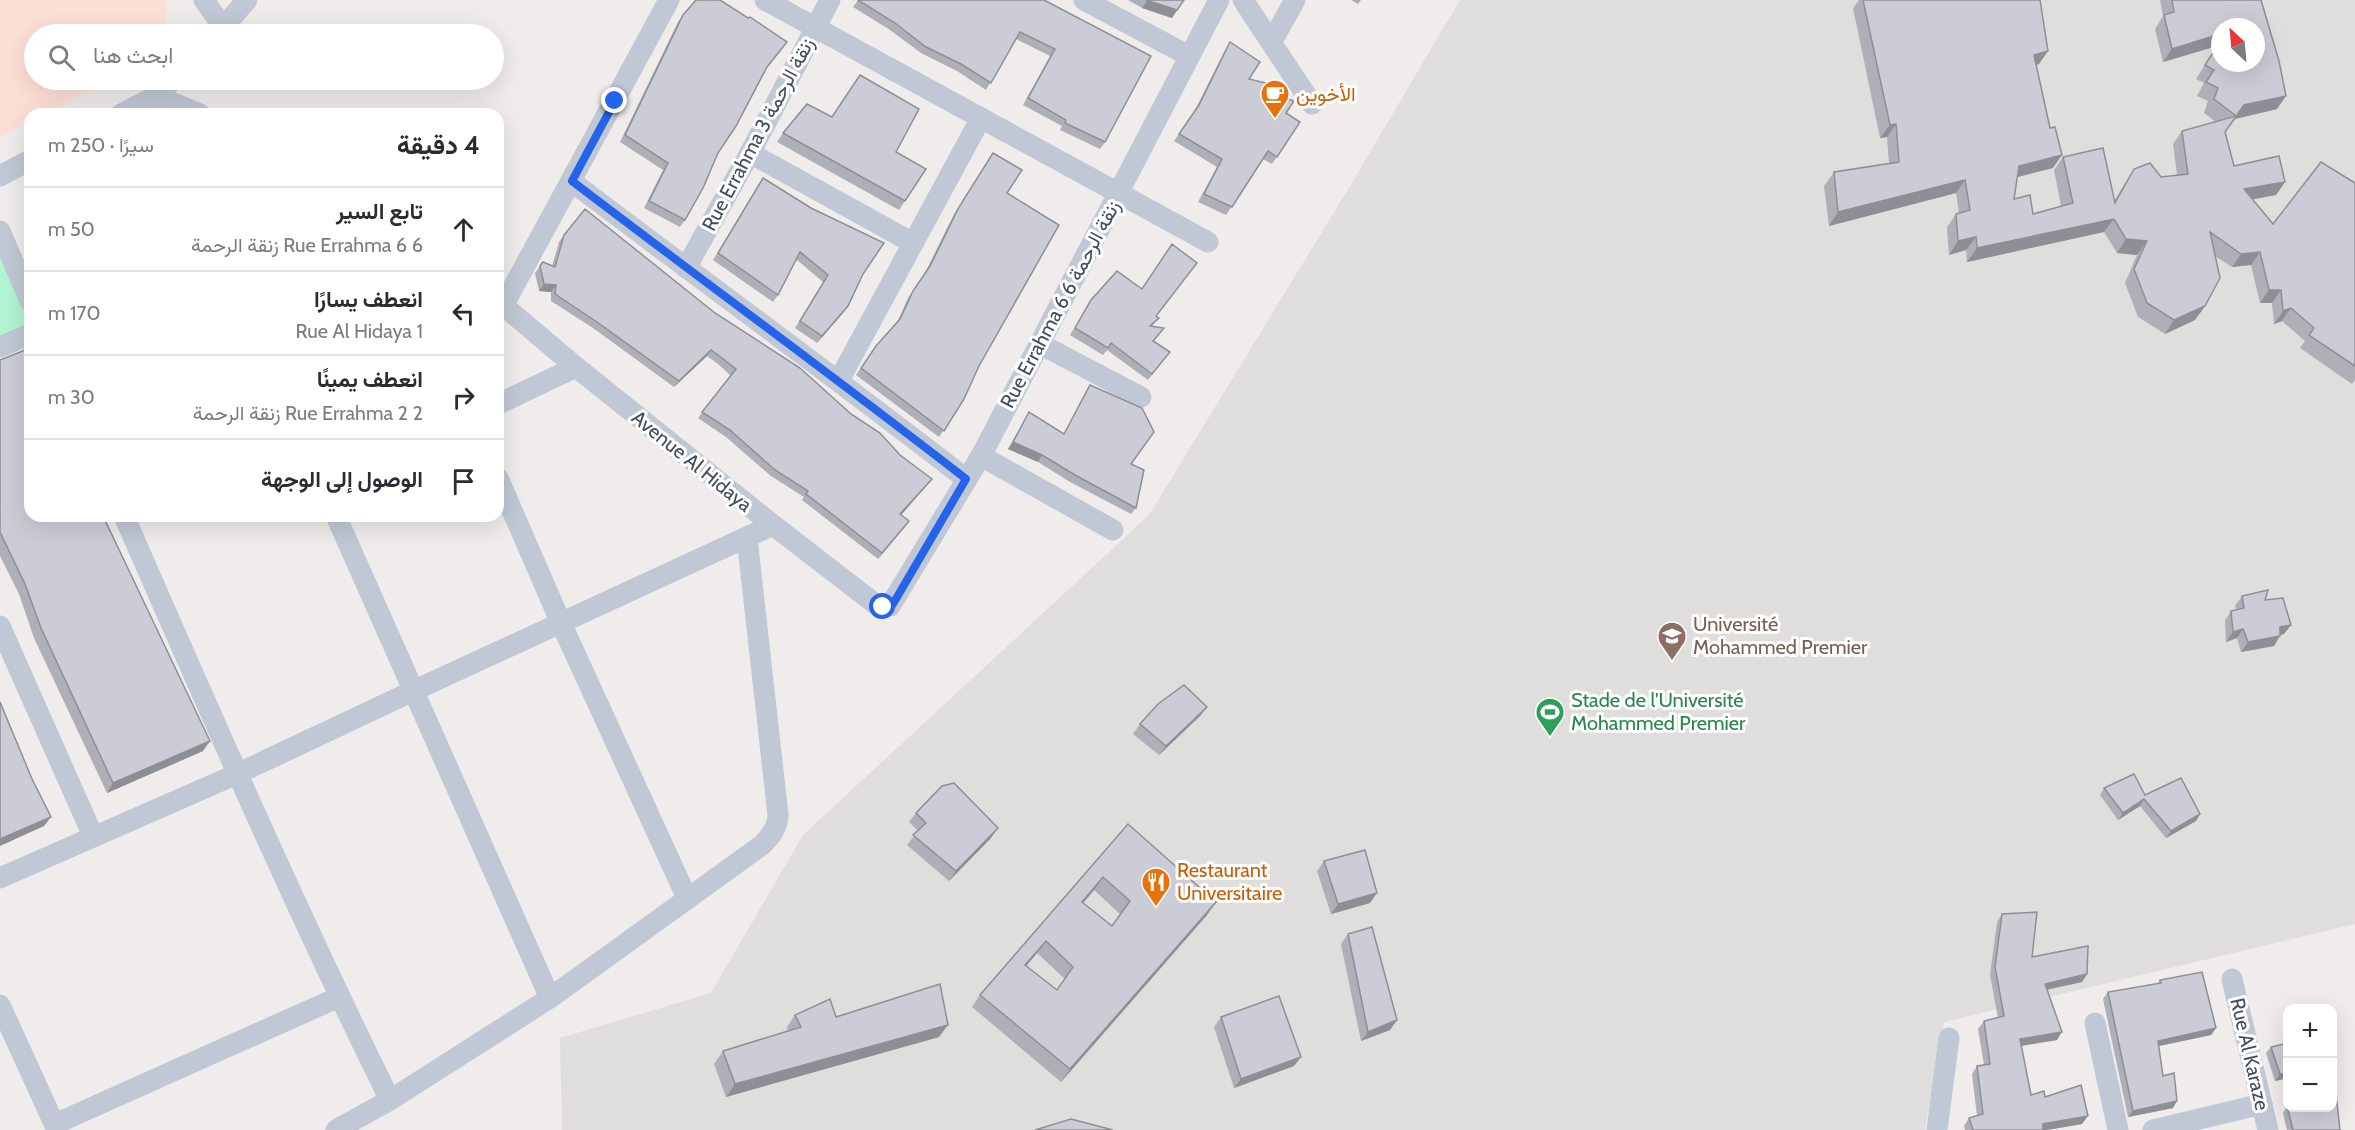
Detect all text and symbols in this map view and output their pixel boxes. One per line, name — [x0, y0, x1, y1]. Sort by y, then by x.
north arrow — [2211, 18, 2265, 72]
search box — [24, 24, 504, 90]
street label: Rue Errahma 3 زنقة الرحمة — [697, 33, 820, 235]
icon: search — [45, 41, 78, 74]
text: ابحث هنا — [93, 42, 173, 69]
cafe icon: الأخوين — [1259, 78, 1291, 120]
place label: الأخوين — [1296, 82, 1356, 107]
route end — [601, 87, 627, 113]
text: 4 دقيقة — [397, 129, 480, 161]
text: سيرًا · 250 m — [48, 133, 154, 157]
street label: Rue Errahma 6 6 زنقة الرحمة — [995, 196, 1126, 413]
text: تابع السير — [336, 198, 423, 225]
icon: ahead — [447, 213, 480, 246]
text: 50 m — [48, 217, 95, 241]
text: Rue Errahma 6 6 زنقة الرحمة — [191, 233, 423, 257]
text: انعطف يسارًا — [314, 286, 423, 313]
icon: left — [447, 297, 480, 330]
text: 170 m — [48, 301, 100, 325]
text: Rue Al Hidaya 1 — [295, 319, 423, 343]
text: انعطف يمينًا — [317, 366, 423, 393]
icon: right — [447, 381, 480, 414]
text: 30 m — [48, 385, 95, 409]
text: Rue Errahma 2 2 زنقة الرحمة — [193, 401, 423, 425]
street label: Avenue Al Hidaya — [627, 405, 757, 517]
icon: arrive — [447, 465, 480, 498]
text: الوصول إلى الوجهة — [261, 466, 423, 493]
route start — [869, 593, 895, 619]
place label: Université Mohammed Premier — [1693, 612, 1868, 659]
school or university icon: Université Mohammed Premier — [1656, 620, 1688, 662]
place label: Stade de l'Université Mohammed Premier — [1571, 688, 1746, 735]
sports icon: Stade de l'Université Mohammed Premier — [1534, 696, 1566, 738]
place label: Restaurant Universitaire — [1177, 858, 1282, 905]
restaurant icon: Restaurant Universitaire — [1140, 866, 1172, 908]
street label: Rue Al Karaze — [2225, 995, 2275, 1113]
map controls — [2283, 1004, 2337, 1112]
button: + — [2283, 1004, 2337, 1058]
button: − — [2283, 1058, 2337, 1112]

